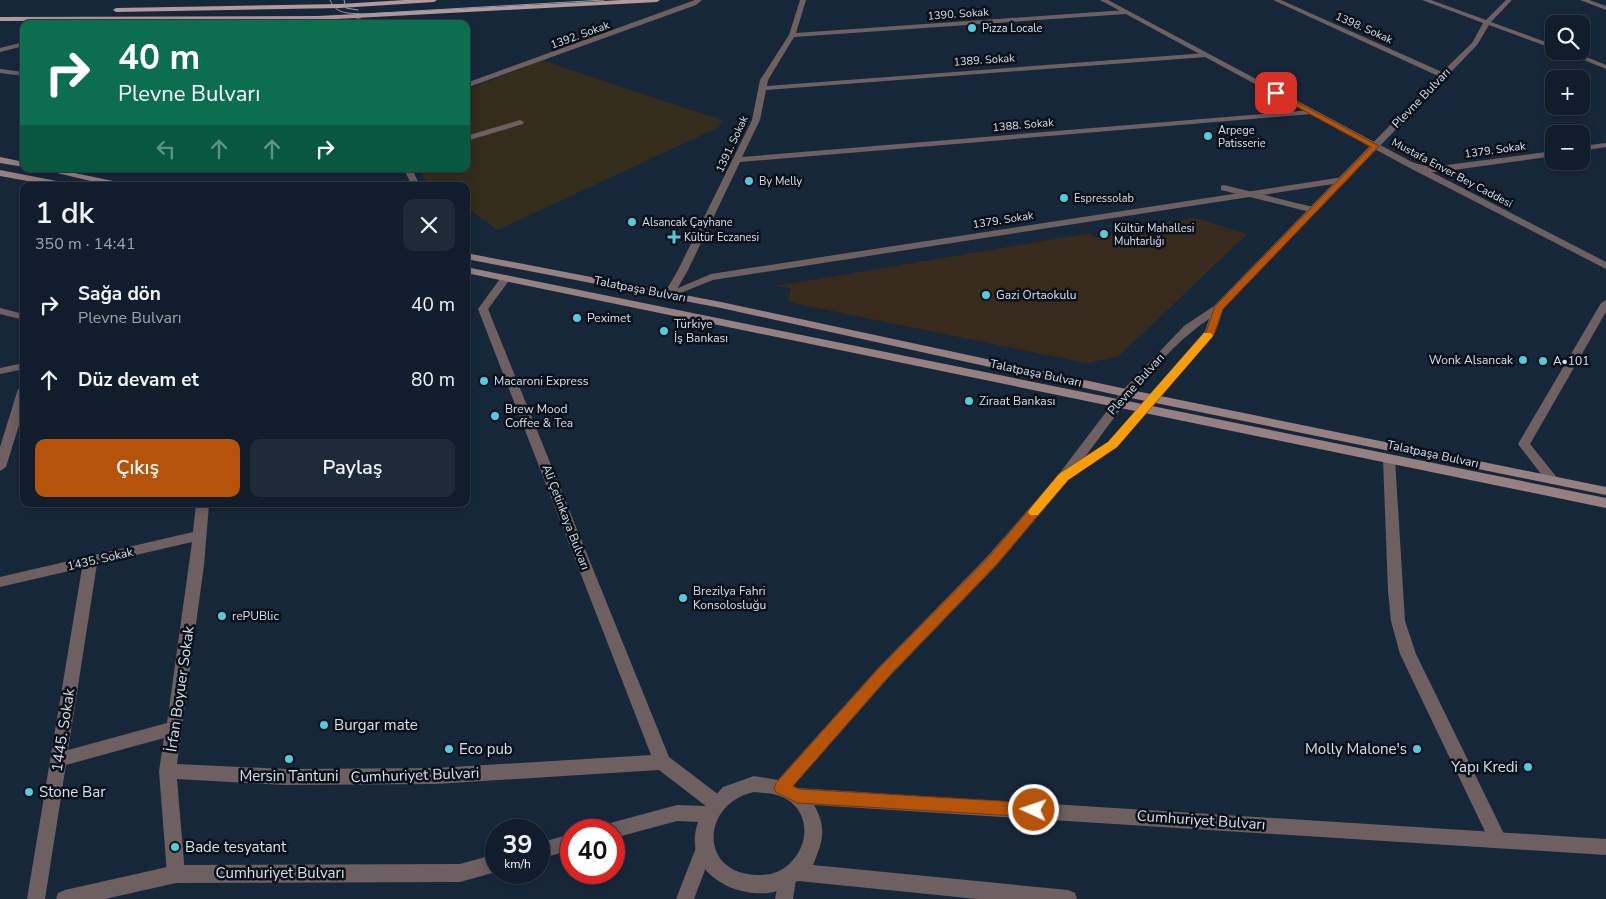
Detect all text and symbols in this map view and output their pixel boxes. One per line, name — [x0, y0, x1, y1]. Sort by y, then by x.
street label: 1390. Sokak — [927, 4, 990, 24]
street label: 1398. Sokak — [1333, 9, 1396, 48]
map controls — [1545, 15, 1590, 170]
button: search — [1545, 15, 1590, 60]
street label: 1392. Sokak — [549, 17, 612, 53]
place label: Pizza Locale — [982, 21, 1042, 36]
marker: Pizza Locale — [966, 22, 978, 34]
text: 40 m — [118, 34, 200, 81]
icon: right — [35, 40, 100, 105]
street label: 1389. Sokak — [953, 50, 1016, 70]
street label: Plevne Bulvarı — [1388, 65, 1454, 131]
button: + — [1545, 70, 1590, 115]
pin — [1255, 72, 1297, 114]
text: Plevne Bulvarı — [118, 79, 260, 109]
icon: arrive — [1262, 79, 1290, 107]
street label: 1391. Sokak — [712, 113, 752, 175]
street label: 1388. Sokak — [992, 115, 1055, 135]
place label: Arpege Patisserie — [1218, 123, 1266, 151]
button: − — [1545, 125, 1590, 170]
marker: Arpege Patisserie — [1202, 130, 1214, 142]
icon: left — [152, 135, 180, 163]
icon: ahead — [205, 135, 233, 163]
icon: ahead — [258, 135, 286, 163]
icon: right — [311, 135, 339, 163]
street label: Mustafa Enver Bey Caddesi — [1389, 135, 1515, 211]
street label: 1379. Sokak — [1464, 138, 1527, 162]
place label: By Melly — [759, 174, 803, 189]
marker: By Melly — [743, 175, 755, 187]
place label: Espressolab — [1074, 191, 1134, 206]
marker: Espressolab — [1058, 192, 1070, 204]
text: 1 dk — [35, 193, 94, 234]
button: close — [403, 199, 455, 251]
street label: 1379. Sokak — [972, 208, 1035, 232]
place label: Alsancak Çayhane — [642, 215, 733, 230]
marker: Alsancak Çayhane — [626, 216, 638, 228]
place label: Kültür Mahallesi Muhtarlığı — [1114, 221, 1194, 249]
marker: Kültür Mahallesi Muhtarlığı — [1098, 228, 1110, 240]
place label: Kültür Eczanesi — [684, 230, 759, 245]
marker: Kültür Eczanesi — [668, 231, 680, 243]
text: 350 m · 14:41 — [35, 233, 136, 255]
street label: Talatpaşa Bulvarı — [593, 272, 687, 306]
text: Sağa dön — [78, 281, 161, 307]
place label: Gazi Ortaokulu — [996, 287, 1077, 303]
marker: Gazi Ortaokulu — [980, 289, 992, 301]
icon: right — [35, 291, 63, 319]
text: 40 m — [411, 292, 455, 318]
text: Plevne Bulvarı — [78, 307, 182, 329]
place label: Peximet — [587, 310, 631, 326]
marker: Peximet — [571, 312, 583, 324]
place label: Türkiye İş Bankası — [674, 316, 728, 346]
marker: Türkiye İş Bankası — [658, 325, 670, 337]
street label: Plevne Bulvarı — [1104, 350, 1168, 418]
place label: Wonk Alsancak — [1429, 352, 1514, 368]
place label: A•101 — [1553, 353, 1589, 369]
marker: Wonk Alsancak — [1517, 354, 1529, 366]
street label: Talatpaşa Bulvarı — [989, 355, 1083, 391]
marker: A•101 — [1537, 355, 1549, 367]
icon: ahead — [35, 366, 63, 394]
text: Düz devam et — [78, 367, 199, 393]
text: 80 m — [411, 367, 455, 393]
place label: Macaroni Express — [494, 373, 589, 389]
marker: Macaroni Express — [478, 375, 490, 387]
place label: Ziraat Bankası — [979, 393, 1055, 409]
marker: Ziraat Bankası — [963, 395, 975, 407]
place label: Brew Mood Coffee & Tea — [505, 401, 573, 431]
marker: Brew Mood Coffee & Tea — [489, 410, 501, 422]
street label: Talatpaşa Bulvarı — [1386, 436, 1480, 472]
button: Çıkış — [35, 439, 240, 497]
button: Paylaş — [250, 439, 455, 497]
street label: Ali Çetinkaya Bulvarı — [539, 462, 593, 572]
street label: 1435. Sokak — [66, 543, 135, 574]
place label: Brezilya Fahri Konsolosluğu — [693, 583, 766, 613]
marker: Brezilya Fahri Konsolosluğu — [677, 592, 689, 604]
place label: rePUBlic — [232, 608, 279, 624]
marker: rePUBlic — [216, 610, 228, 622]
street label: İrfan Boyuer Sokak — [161, 624, 199, 753]
street label: 1445. Sokak — [47, 687, 80, 773]
place label: Burgar mate — [334, 715, 418, 735]
marker: Burgar mate — [318, 719, 330, 731]
place label: Eco pub — [459, 739, 513, 759]
place label: Molly Malone's — [1305, 739, 1407, 759]
marker: Eco pub — [443, 743, 455, 755]
marker: Molly Malone's — [1411, 743, 1423, 755]
marker: Mersin Tantuni — [283, 753, 295, 765]
place label: Yapı Kredi — [1450, 757, 1518, 777]
marker: Yapı Kredi — [1522, 761, 1534, 773]
street label: Cumhuriyet Bulvari — [350, 763, 480, 787]
place label: Mersin Tantuni — [239, 766, 339, 786]
place label: Stone Bar — [39, 782, 106, 802]
position arrow — [1007, 783, 1059, 835]
marker: Stone Bar — [23, 786, 35, 798]
street label: Cumhuriyet Bulvarı — [1136, 806, 1266, 834]
speed limit sign: 40 — [560, 819, 625, 884]
text: 39 — [502, 828, 533, 862]
place label: Bade tesyatant — [185, 837, 287, 857]
marker: Bade tesyatant — [169, 841, 181, 853]
text: km/h — [504, 856, 531, 872]
street label: Cumhuriyet Bulvarı — [216, 863, 344, 883]

